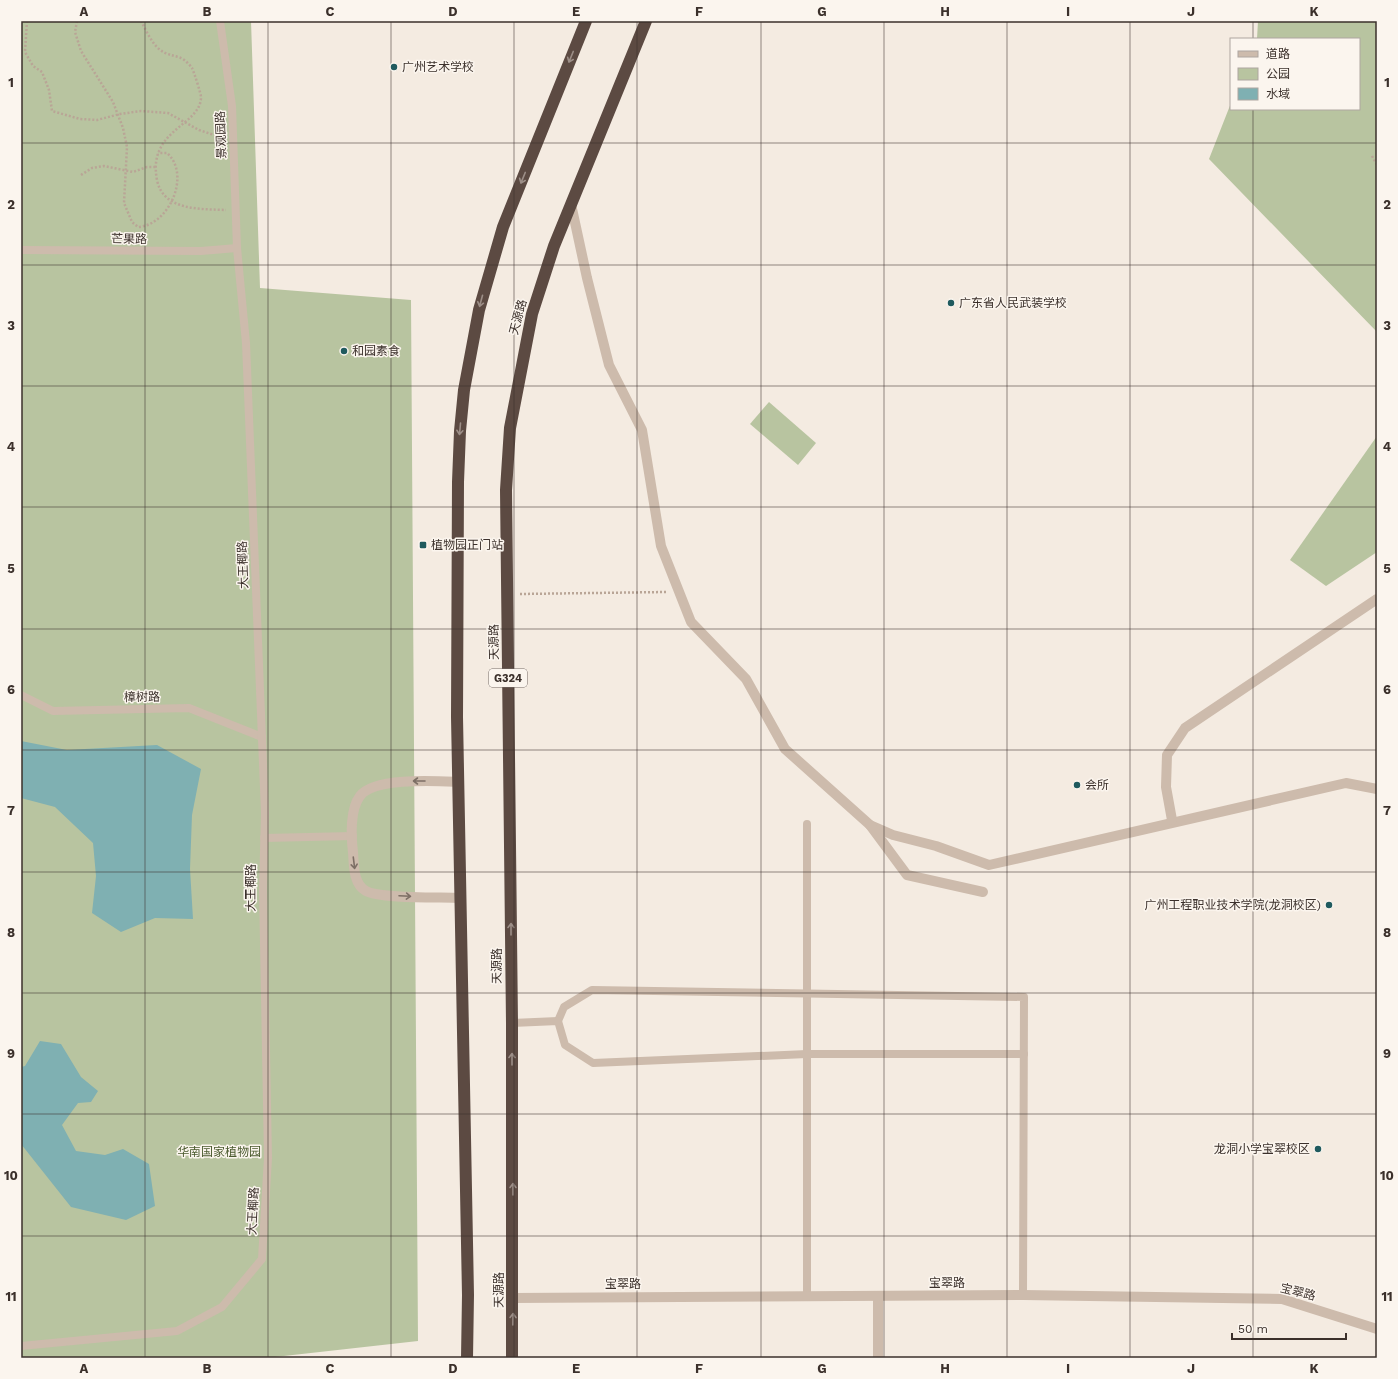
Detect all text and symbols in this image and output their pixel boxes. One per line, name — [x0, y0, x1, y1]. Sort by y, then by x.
text: A — [80, 4, 89, 19]
text: B — [203, 4, 212, 19]
text: C — [326, 4, 335, 19]
text: D — [448, 4, 458, 19]
text: E — [572, 4, 580, 19]
text: F — [695, 4, 703, 19]
text: G — [817, 4, 827, 19]
text: H — [940, 4, 950, 19]
text: I — [1066, 4, 1070, 19]
text: J — [1187, 4, 1195, 19]
text: K — [1309, 4, 1319, 19]
legend — [1230, 38, 1360, 110]
text: 道路 — [1266, 47, 1290, 61]
one-way arrow — [567, 51, 575, 63]
place label: 广州艺术学校 — [402, 60, 474, 74]
marker: 广州艺术学校 — [389, 62, 399, 72]
text: 公园 — [1266, 67, 1290, 81]
text: 1 — [8, 75, 14, 90]
text: 1 — [1384, 75, 1390, 90]
text: 水域 — [1266, 87, 1290, 101]
street label: 景观园路 — [213, 111, 229, 159]
one-way arrow — [518, 171, 526, 183]
text: 2 — [7, 197, 15, 212]
text: 2 — [1383, 197, 1391, 212]
street label: 芒果路 — [111, 232, 147, 246]
one-way arrow — [477, 294, 485, 307]
place label: 广东省人民武装学校 — [959, 296, 1067, 310]
street label: 天源路 — [507, 298, 529, 336]
marker: 广东省人民武装学校 — [946, 298, 956, 308]
text: 3 — [7, 318, 15, 333]
text: 3 — [1383, 318, 1391, 333]
place label: 和园素食 — [352, 344, 400, 358]
marker: 和园素食 — [339, 346, 349, 356]
one-way arrow — [456, 422, 464, 435]
text: 4 — [7, 439, 16, 454]
text: 4 — [1383, 439, 1392, 454]
place label: 植物园正门站 — [431, 538, 503, 552]
marker: 植物园正门站 — [418, 540, 428, 550]
street label: 大王椰路 — [235, 541, 251, 589]
text: 5 — [7, 561, 15, 576]
text: 5 — [1383, 561, 1391, 576]
street label: 天源路 — [487, 624, 501, 660]
road number: G324 — [489, 669, 527, 687]
text: 6 — [7, 682, 15, 697]
text: 6 — [1383, 682, 1391, 697]
street label: 樟树路 — [124, 690, 160, 704]
one-way arrow — [413, 777, 426, 785]
place label: 会所 — [1085, 778, 1109, 792]
marker: 会所 — [1072, 780, 1082, 790]
text: 7 — [7, 803, 15, 818]
text: 7 — [1383, 803, 1391, 818]
one-way arrow — [350, 856, 358, 869]
street label: 大王椰路 — [244, 864, 258, 912]
one-way arrow — [398, 892, 411, 900]
place label: 广州工程职业技术学院(龙洞校区) — [1145, 898, 1321, 912]
marker: 广州工程职业技术学院(龙洞校区) — [1324, 900, 1334, 910]
one-way arrow — [507, 923, 515, 936]
text: 8 — [7, 925, 15, 940]
text: 8 — [1383, 925, 1391, 940]
street label: 天源路 — [490, 948, 504, 984]
text: 9 — [7, 1046, 15, 1061]
text: 9 — [1383, 1046, 1391, 1061]
one-way arrow — [508, 1053, 516, 1066]
place label: 龙洞小学宝翠校区 — [1214, 1142, 1310, 1156]
marker: 龙洞小学宝翠校区 — [1313, 1144, 1323, 1154]
park label: 华南国家植物园 — [177, 1145, 261, 1159]
text: 10 — [4, 1168, 18, 1183]
text: 10 — [1380, 1168, 1394, 1183]
one-way arrow — [509, 1183, 517, 1196]
street label: 大王椰路 — [245, 1187, 261, 1235]
street label: 天源路 — [492, 1272, 506, 1308]
street label: 宝翠路 — [929, 1276, 965, 1290]
street label: 宝翠路 — [605, 1277, 641, 1291]
street label: 宝翠路 — [1279, 1281, 1317, 1303]
text: 11 — [5, 1289, 17, 1304]
text: 11 — [1381, 1289, 1393, 1304]
one-way arrow — [509, 1313, 517, 1326]
scale bar — [1232, 1315, 1346, 1341]
text: 50 m — [1238, 1322, 1268, 1336]
text: A — [80, 1361, 89, 1376]
text: B — [203, 1361, 212, 1376]
text: C — [326, 1361, 335, 1376]
text: D — [448, 1361, 458, 1376]
text: E — [572, 1361, 580, 1376]
text: F — [695, 1361, 703, 1376]
text: G — [817, 1361, 827, 1376]
text: H — [940, 1361, 950, 1376]
text: I — [1066, 1361, 1070, 1376]
text: J — [1187, 1361, 1195, 1376]
text: K — [1309, 1361, 1319, 1376]

